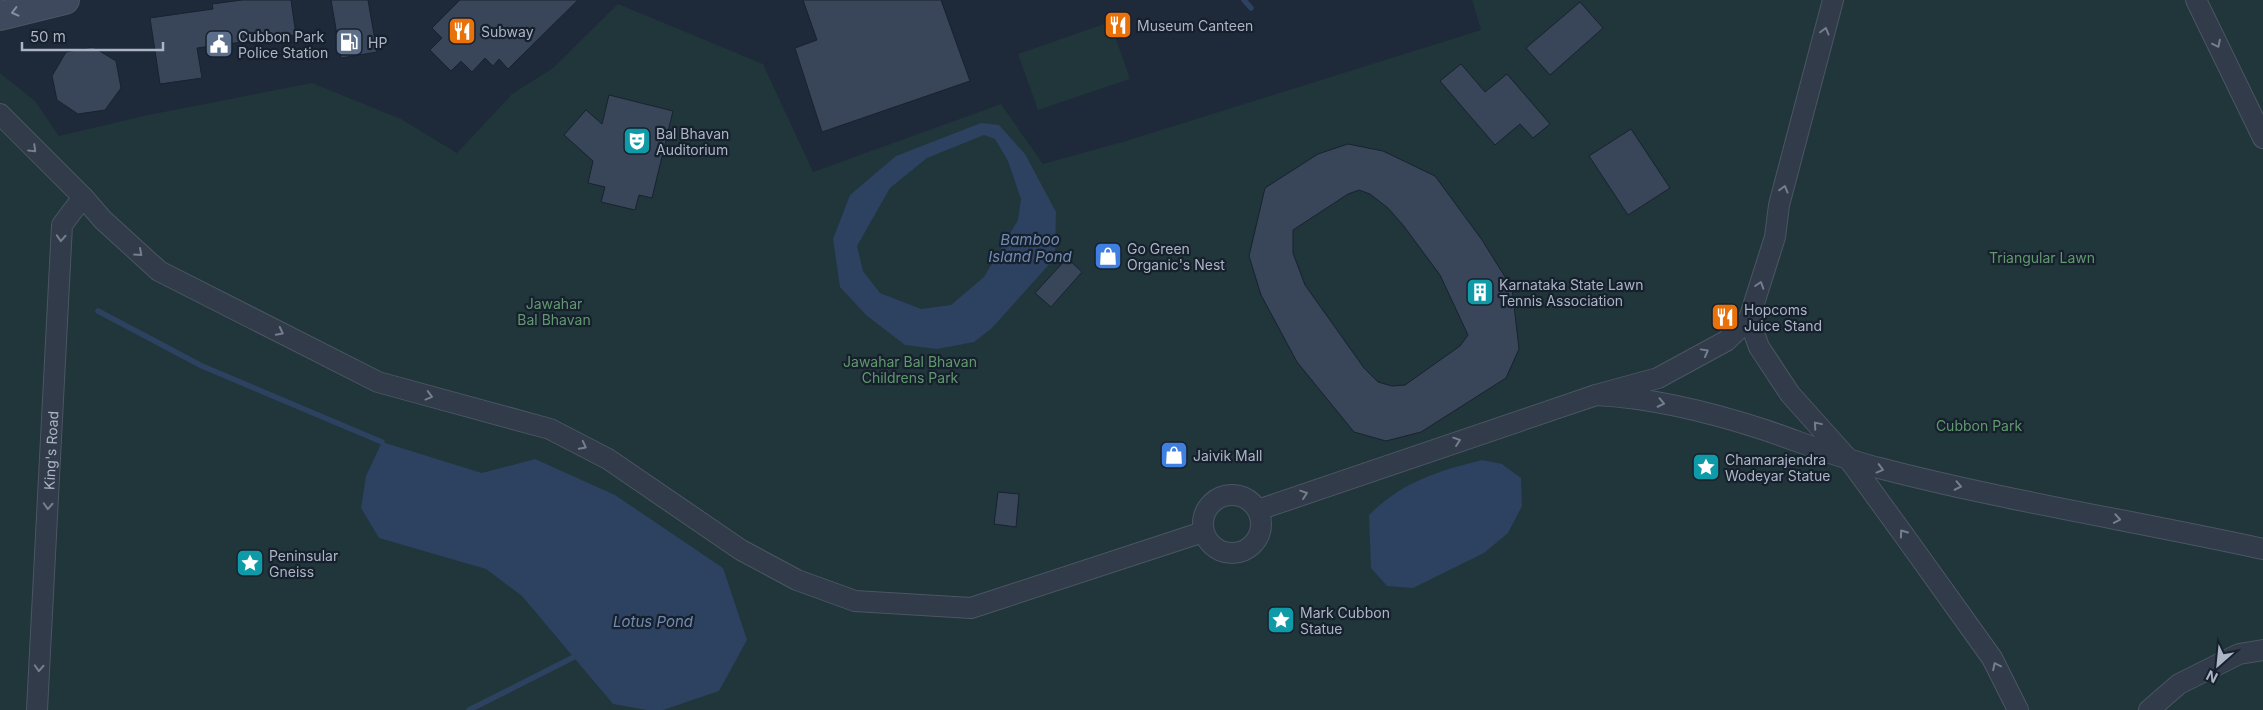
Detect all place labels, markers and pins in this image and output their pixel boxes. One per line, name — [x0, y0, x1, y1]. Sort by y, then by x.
restaurant icon: Museum Canteen — [1103, 10, 1133, 40]
restaurant icon: Subway — [447, 16, 477, 46]
place label: Museum Canteen — [1137, 17, 1253, 34]
place label: Subway — [481, 23, 534, 40]
fuel station icon: HP — [334, 27, 364, 57]
place label: Cubbon Park Police Station — [238, 28, 328, 61]
public building icon: Cubbon Park Police Station — [204, 29, 234, 59]
place label: HP — [368, 34, 387, 51]
place label: Bal Bhavan Auditorium — [656, 125, 729, 158]
theatre icon: Bal Bhavan Auditorium — [622, 126, 652, 156]
place label: Go Green Organic's Nest — [1127, 240, 1225, 273]
shop icon: Go Green Organic's Nest — [1093, 241, 1123, 271]
place label: Karnataka State Lawn Tennis Association — [1499, 276, 1643, 309]
building icon: Karnataka State Lawn Tennis Association — [1465, 277, 1495, 307]
place label: Hopcoms Juice Stand — [1744, 301, 1822, 334]
restaurant icon: Hopcoms Juice Stand — [1710, 302, 1740, 332]
shop icon: Jaivik Mall — [1159, 440, 1189, 470]
place label: Jaivik Mall — [1193, 447, 1262, 464]
place label: Chamarajendra Wodeyar Statue — [1725, 451, 1830, 484]
place icon: Chamarajendra Wodeyar Statue — [1691, 452, 1721, 482]
place label: Peninsular Gneiss — [269, 547, 338, 580]
place icon: Peninsular Gneiss — [235, 548, 265, 578]
place label: Mark Cubbon Statue — [1300, 604, 1390, 637]
place icon: Mark Cubbon Statue — [1266, 605, 1296, 635]

